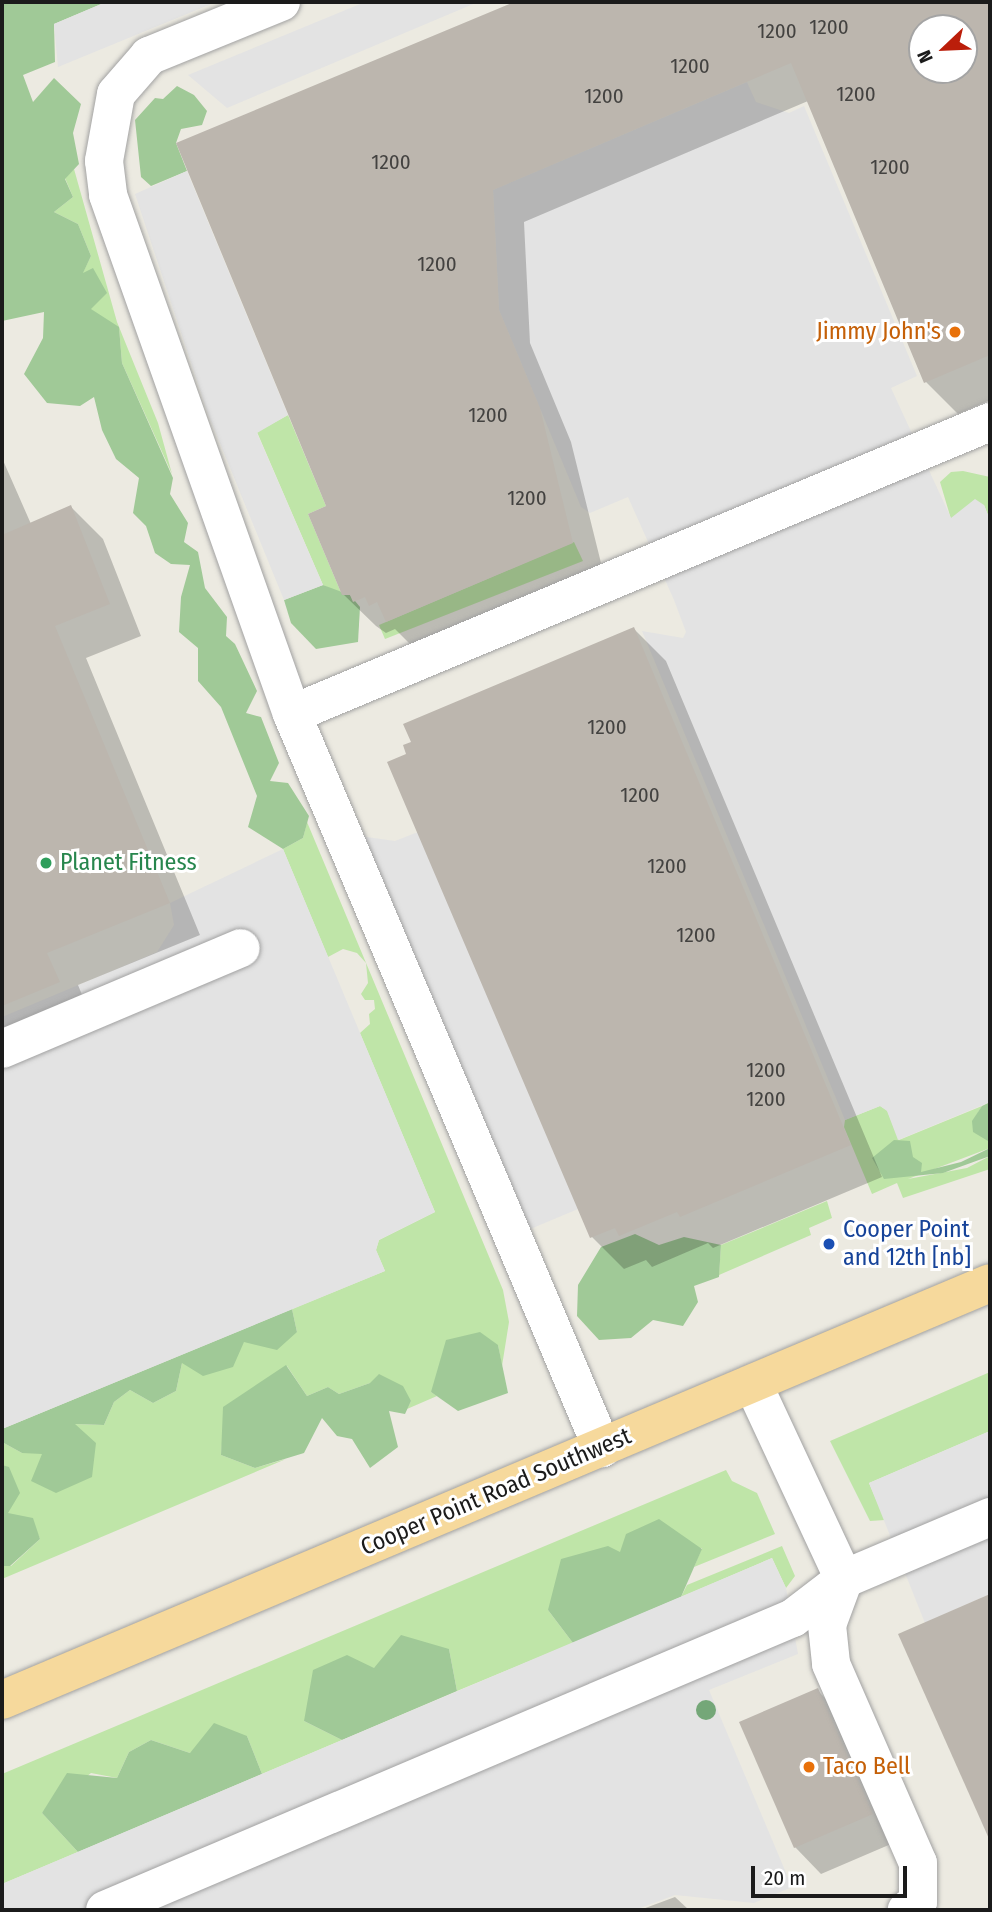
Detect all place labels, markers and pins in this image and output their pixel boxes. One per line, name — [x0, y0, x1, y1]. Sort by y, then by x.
place label: Jimmy John's — [816, 318, 941, 346]
marker: Jimmy John's — [947, 324, 963, 340]
place label: Planet Fitness — [60, 849, 197, 877]
marker: Planet Fitness — [38, 855, 54, 871]
place label: Cooper Point and 12th [nb] — [843, 1216, 971, 1272]
marker: Cooper Point and 12th [nb] — [821, 1236, 837, 1252]
place label: Taco Bell — [823, 1753, 910, 1781]
marker: Taco Bell — [801, 1759, 817, 1775]

